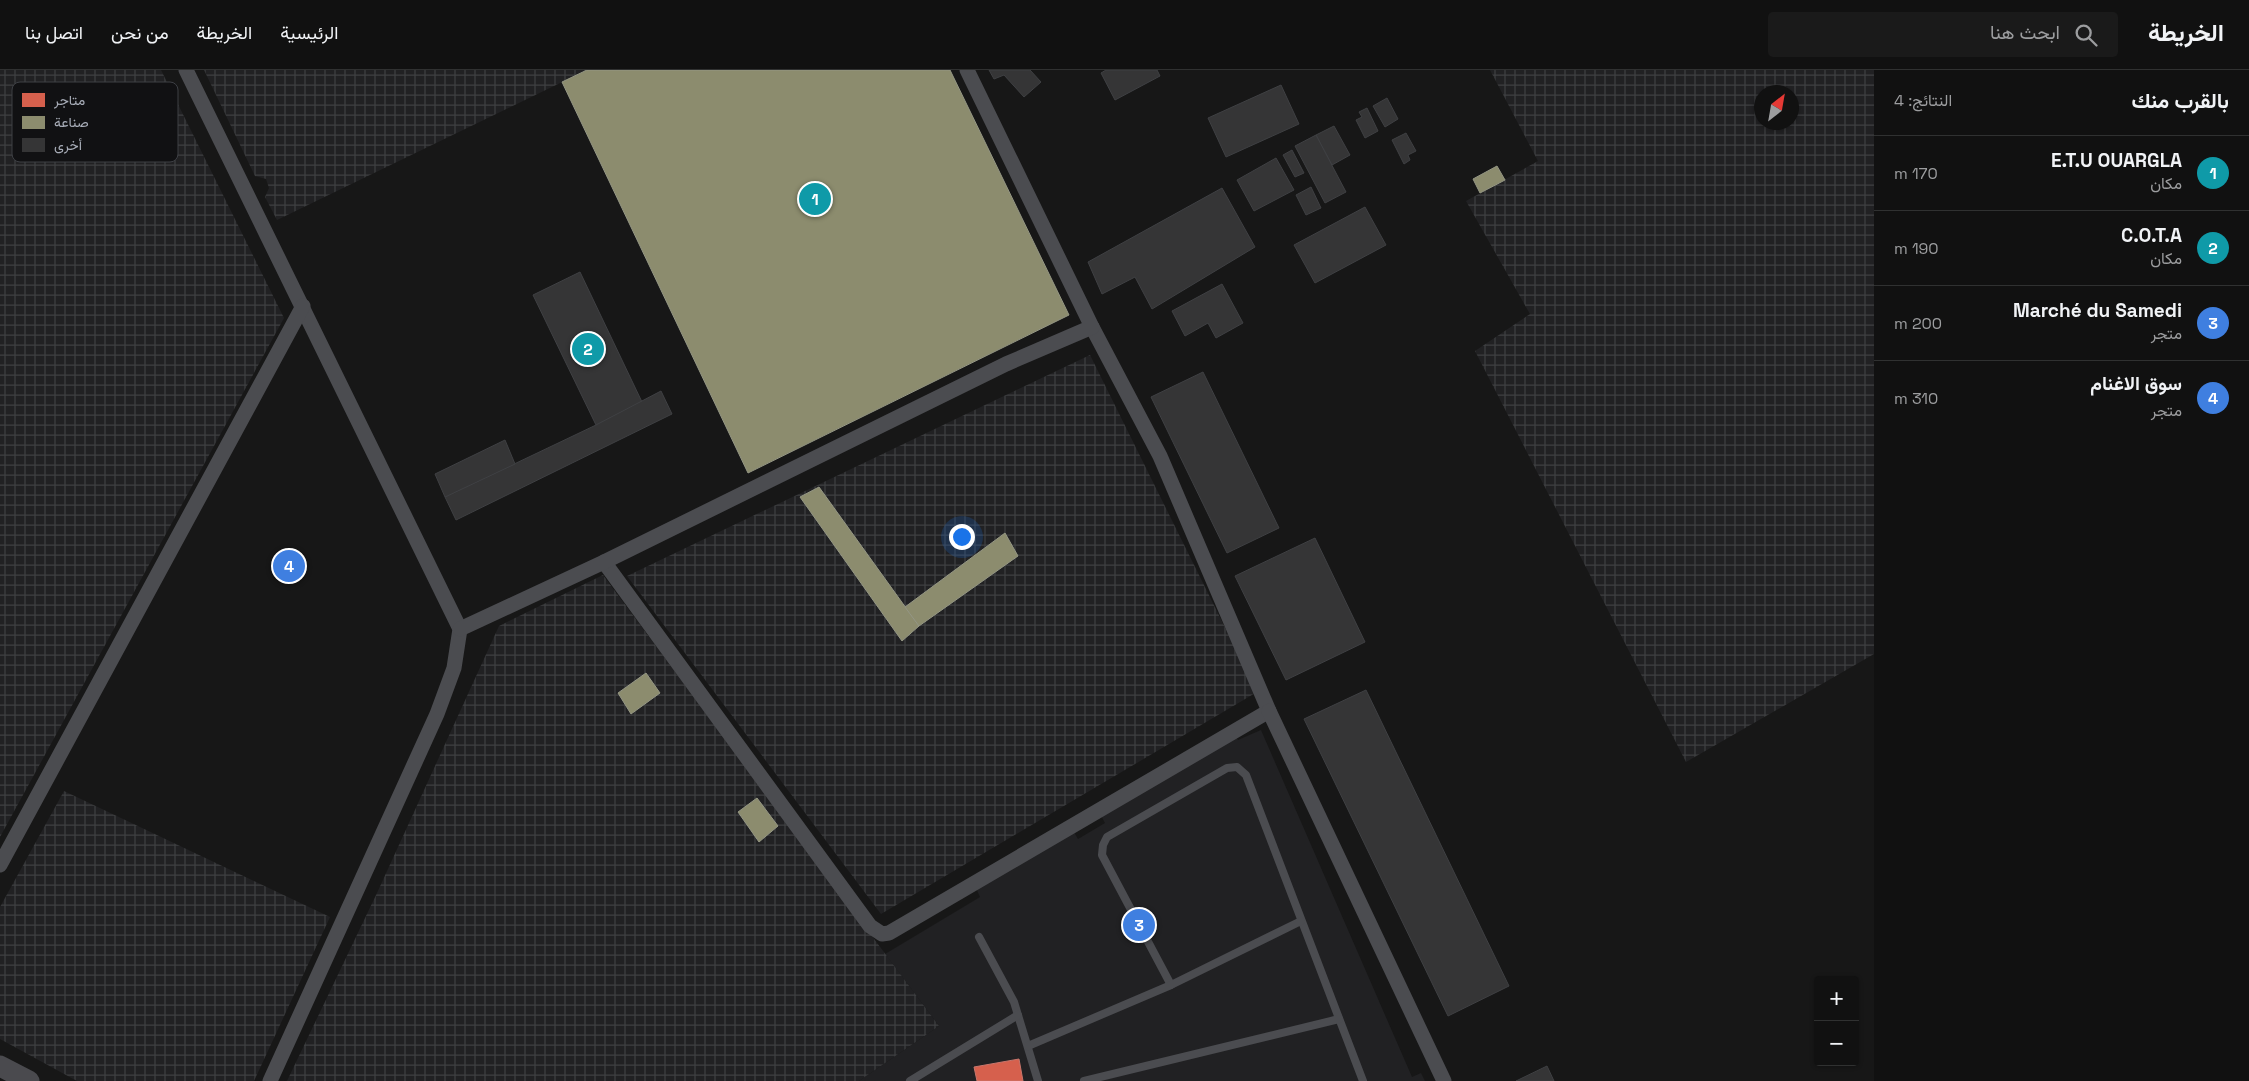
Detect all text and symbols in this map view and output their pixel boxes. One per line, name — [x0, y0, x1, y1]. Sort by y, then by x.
search box — [1768, 12, 2118, 57]
text: الخريطة — [2148, 17, 2224, 48]
text: ابحث هنا — [1990, 20, 2060, 45]
text: اتصل بنا — [25, 21, 83, 44]
text: من نحن — [111, 21, 169, 44]
text: الخريطة — [197, 21, 252, 44]
text: الرئيسية — [280, 21, 338, 44]
icon: search — [2072, 21, 2100, 49]
legend — [12, 82, 178, 162]
north arrow — [1754, 85, 1799, 130]
text: بالقرب منك — [2131, 87, 2229, 114]
text: النتائج: 4 — [1894, 90, 1952, 111]
text: متاجر — [53, 91, 85, 109]
text: صناعة — [54, 113, 89, 131]
text: أخرى — [54, 136, 82, 154]
text: E.T.U OUARGLA — [2051, 148, 2182, 173]
text: 170 m — [1894, 163, 1938, 184]
text: 1 — [2209, 163, 2217, 184]
text: مكان — [2150, 173, 2182, 194]
pin: 1 — [799, 180, 831, 218]
text: C.O.T.A — [2121, 223, 2182, 248]
text: 190 m — [1894, 238, 1939, 259]
text: 2 — [2208, 238, 2218, 259]
text: مكان — [2150, 248, 2182, 269]
text: Marché du Samedi — [2013, 298, 2182, 323]
text: 200 m — [1894, 313, 1942, 334]
text: 3 — [2208, 313, 2218, 334]
text: متجر — [2151, 323, 2182, 344]
pin: 2 — [572, 330, 604, 368]
text: سوق الاغنام — [2090, 371, 2182, 396]
text: 310 m — [1894, 388, 1938, 409]
text: 4 — [2208, 388, 2218, 409]
text: متجر — [2151, 400, 2182, 421]
your location — [949, 524, 975, 550]
pin: 4 — [273, 547, 305, 585]
pin: 3 — [1123, 906, 1155, 944]
map controls — [1814, 976, 1859, 1066]
button: + — [1814, 976, 1859, 1021]
button: − — [1814, 1021, 1859, 1066]

